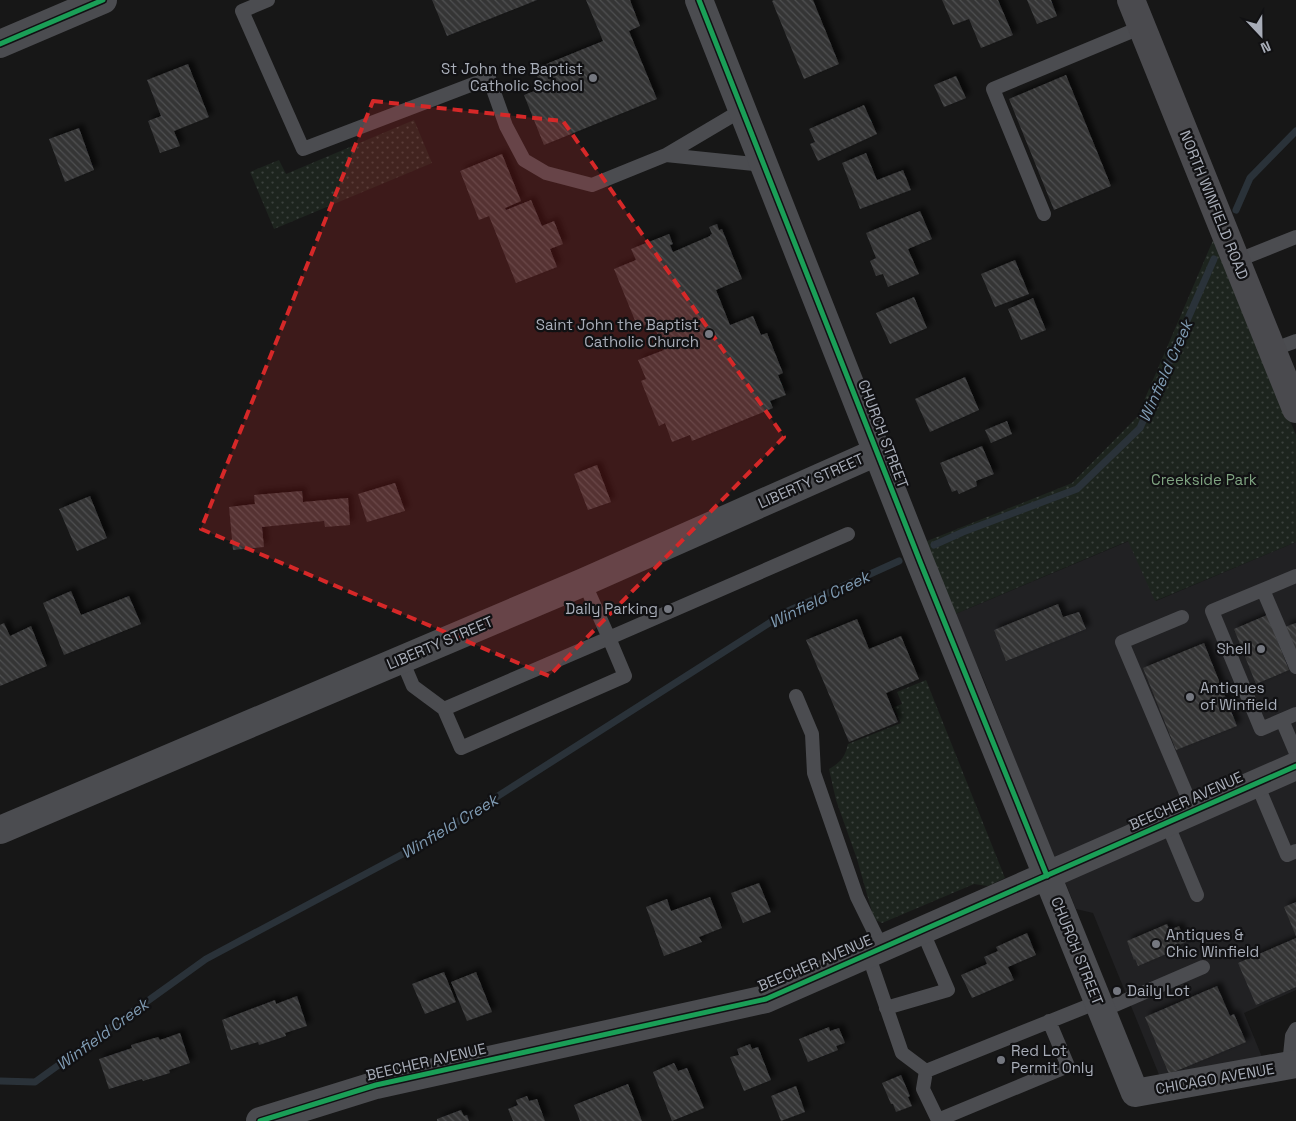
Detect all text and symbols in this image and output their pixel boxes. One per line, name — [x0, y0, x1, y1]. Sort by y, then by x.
north arrow — [1236, 10, 1286, 60]
text: N — [1258, 37, 1274, 57]
place label: St John the Baptist Catholic School — [441, 59, 583, 95]
marker: St John the Baptist Catholic School — [587, 72, 599, 84]
street label: NORTH WINFIELD ROAD — [1176, 127, 1253, 282]
place label: Saint John the Baptist Catholic Church — [536, 315, 699, 351]
water label: Winfield Creek — [1134, 315, 1198, 425]
marker: Saint John the Baptist Catholic Church — [703, 328, 715, 340]
street label: CHURCH STREET — [854, 377, 913, 491]
street label: LIBERTY STREET — [755, 449, 867, 512]
park label: Creekside Park — [1151, 470, 1257, 489]
water label: Winfield Creek — [765, 565, 875, 633]
place label: Daily Parking — [565, 599, 658, 618]
marker: Daily Parking — [662, 603, 674, 615]
street label: LIBERTY STREET — [384, 611, 496, 674]
place label: Shell — [1216, 639, 1251, 658]
marker: Shell — [1255, 643, 1267, 655]
place label: Antiques of Winfield — [1200, 678, 1277, 714]
marker: Antiques of Winfield — [1184, 691, 1196, 703]
street label: BEECHER AVENUE — [1126, 767, 1246, 834]
water label: Winfield Creek — [397, 788, 504, 864]
street label: CHURCH STREET — [1047, 894, 1108, 1008]
place label: Antiques & Chic Winfield — [1166, 925, 1259, 961]
street label: BEECHER AVENUE — [755, 930, 875, 995]
marker: Antiques & Chic Winfield — [1150, 938, 1162, 950]
place label: Daily Lot — [1127, 981, 1190, 1000]
marker: Daily Lot — [1111, 985, 1123, 997]
water label: Winfield Creek — [52, 992, 155, 1075]
street label: BEECHER AVENUE — [364, 1038, 488, 1085]
place label: Red Lot Permit Only — [1011, 1041, 1094, 1077]
marker: Red Lot Permit Only — [995, 1054, 1007, 1066]
street label: CHICAGO AVENUE — [1154, 1059, 1276, 1098]

